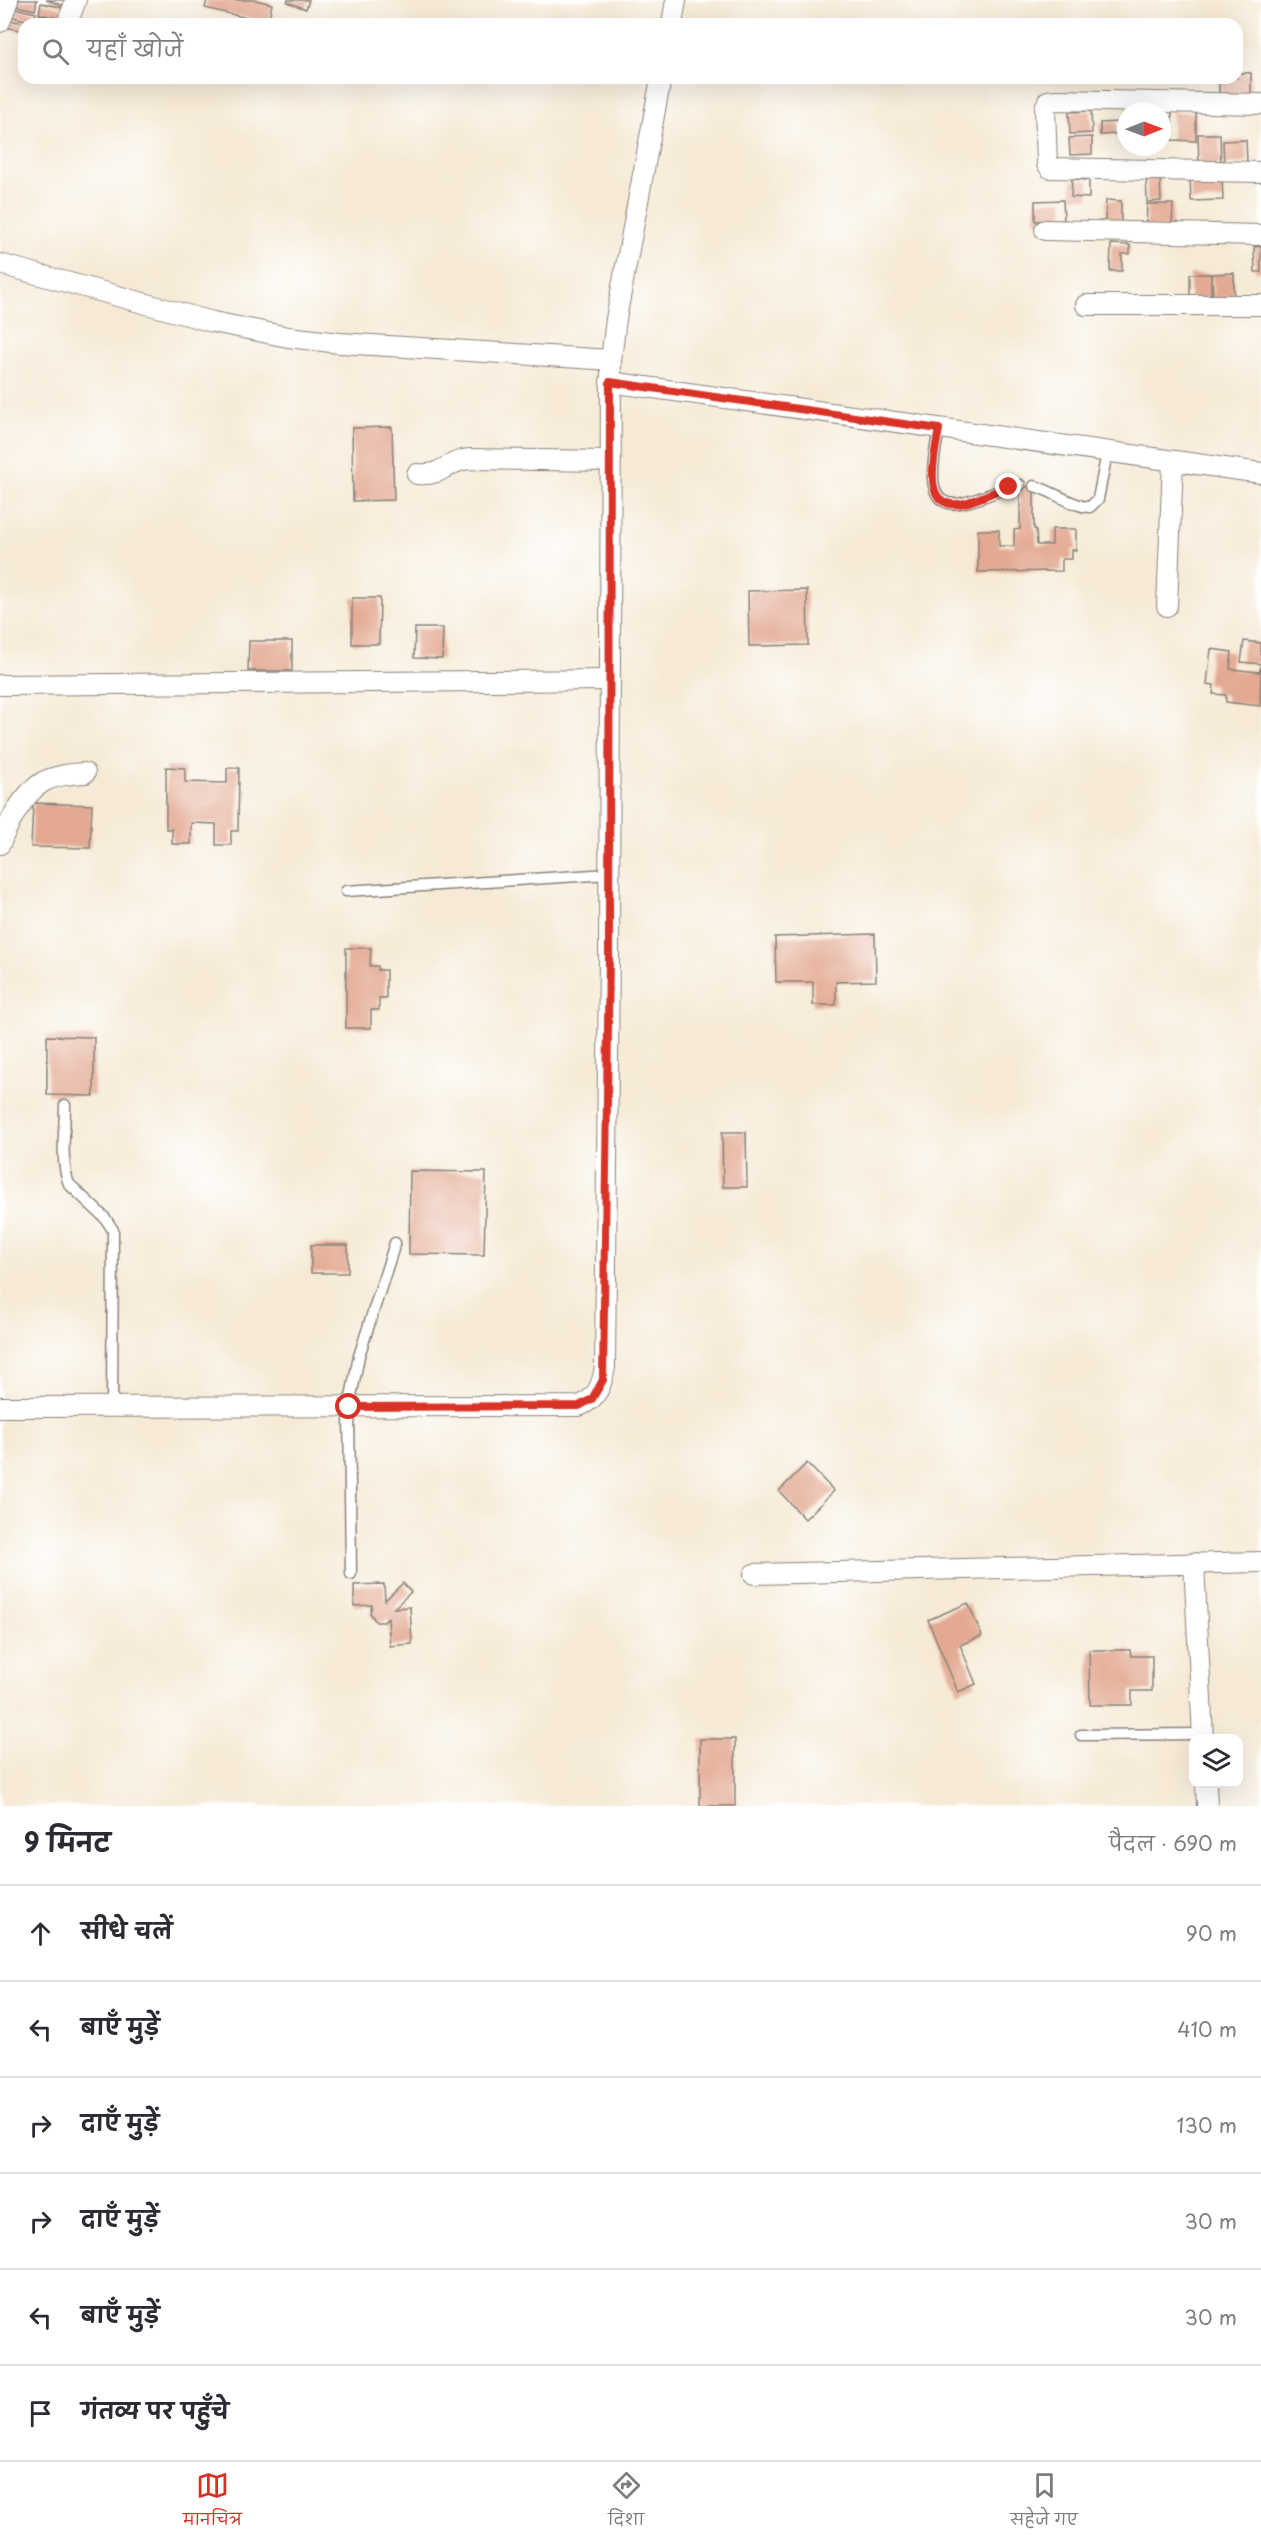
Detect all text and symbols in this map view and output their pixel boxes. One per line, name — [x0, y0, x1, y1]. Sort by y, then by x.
search box — [18, 18, 1243, 84]
text: यहाँ खोजें — [87, 31, 183, 64]
icon: search — [39, 35, 72, 68]
north arrow — [1117, 102, 1171, 156]
route end — [995, 473, 1021, 499]
route start — [335, 1393, 361, 1419]
map controls — [1189, 1734, 1243, 1788]
button: layers — [1189, 1734, 1243, 1788]
text: 9 मिनट — [24, 1822, 110, 1861]
text: पैदल · 690 m — [1109, 1828, 1237, 1858]
text: सीधे चलें — [81, 1913, 173, 1946]
icon: ahead — [24, 1917, 57, 1950]
text: 90 m — [1186, 1918, 1237, 1948]
text: बाएँ मुड़ें — [81, 2009, 160, 2042]
icon: left — [24, 2013, 57, 2046]
text: 410 m — [1177, 2014, 1237, 2044]
text: दाएँ मुड़ें — [81, 2105, 159, 2138]
icon: right — [24, 2109, 57, 2142]
text: 130 m — [1177, 2110, 1237, 2140]
text: दाएँ मुड़ें — [81, 2201, 159, 2234]
icon: right — [24, 2205, 57, 2238]
text: 30 m — [1184, 2206, 1237, 2236]
text: बाएँ मुड़ें — [81, 2297, 160, 2330]
icon: left — [24, 2301, 57, 2334]
text: 30 m — [1184, 2302, 1237, 2332]
text: गंतव्य पर पहुँचे — [81, 2393, 229, 2426]
icon: arrive — [24, 2397, 57, 2430]
tab: मानचित्र — [183, 2469, 242, 2537]
tab: दिशा — [608, 2469, 644, 2537]
tab: सहेजे गए — [1010, 2469, 1078, 2537]

